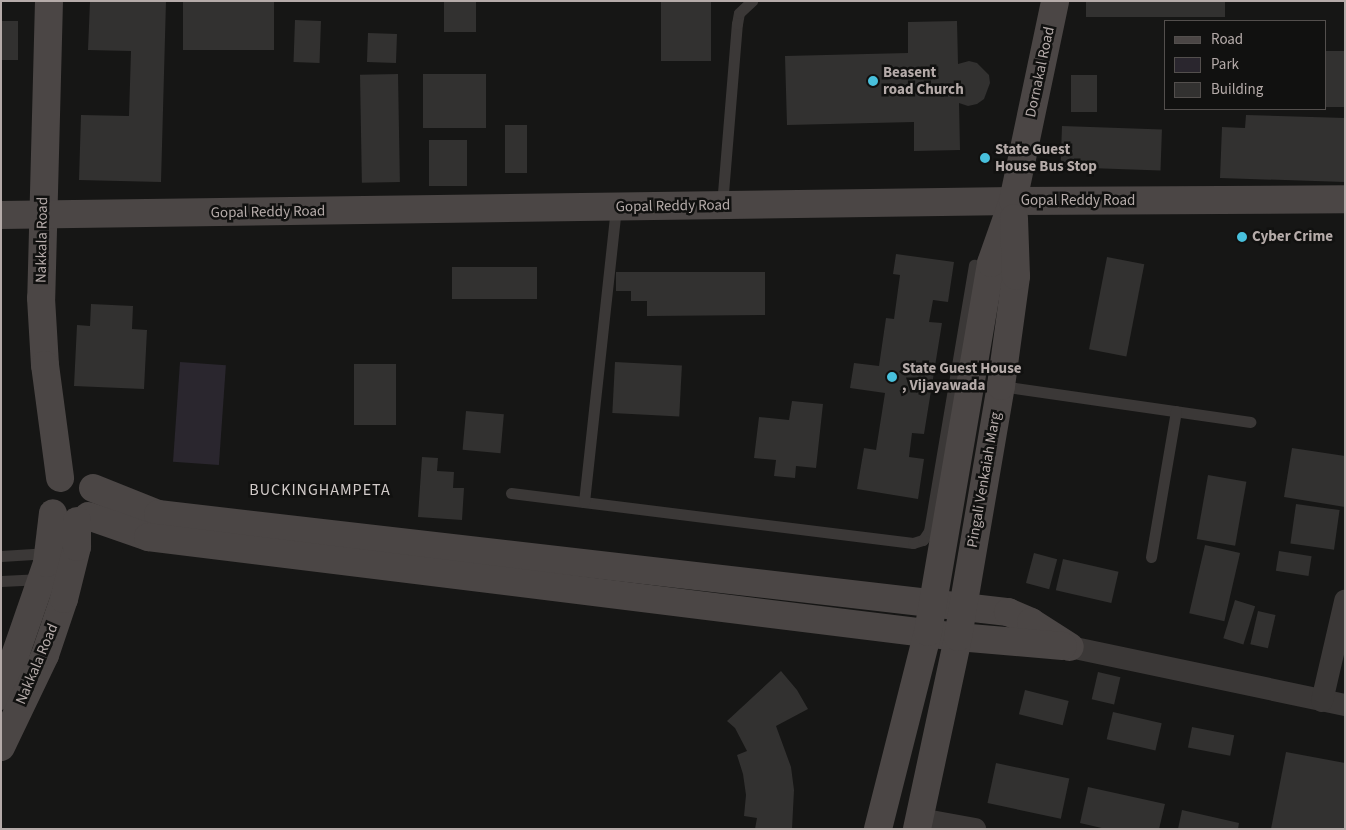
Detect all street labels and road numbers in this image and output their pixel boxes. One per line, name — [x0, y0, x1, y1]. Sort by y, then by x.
street label: Dornakal Road — [1022, 25, 1058, 119]
street label: Gopal Reddy Road — [1021, 192, 1135, 210]
street label: Gopal Reddy Road — [616, 196, 730, 216]
street label: Nakkala Road — [32, 197, 52, 283]
street label: Gopal Reddy Road — [211, 202, 325, 222]
street label: Pingali Venkaiah Marg — [963, 411, 1005, 549]
street label: Nakkala Road — [12, 621, 62, 707]

